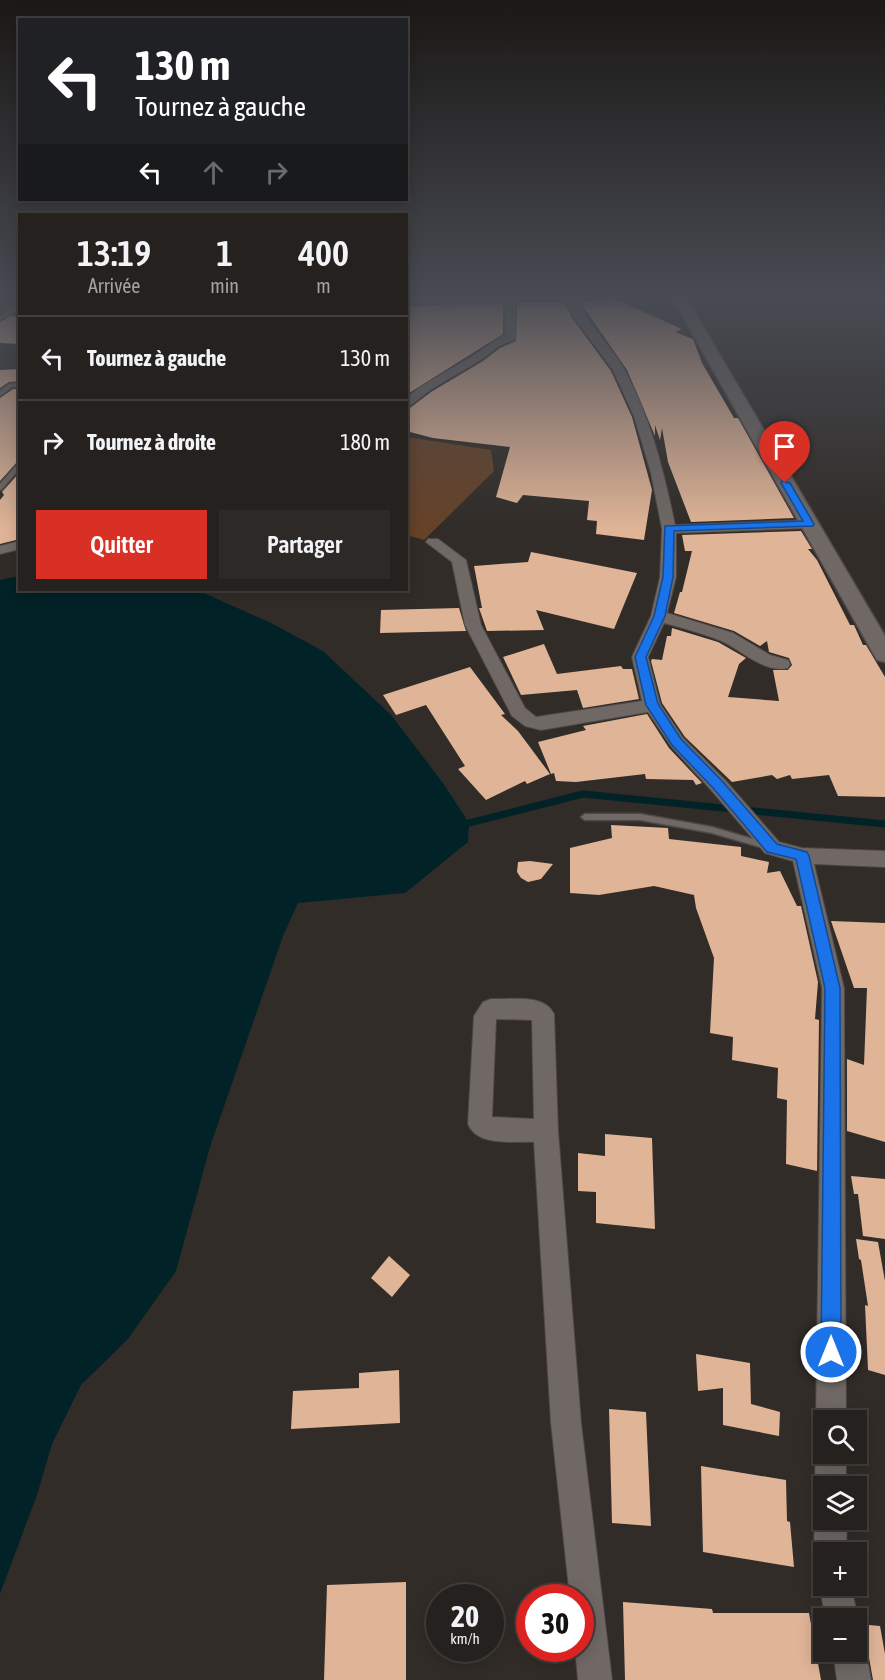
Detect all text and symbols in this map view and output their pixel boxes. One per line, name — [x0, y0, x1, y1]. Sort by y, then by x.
text: 130 m — [135, 41, 230, 89]
icon: left — [36, 42, 114, 120]
text: Tournez à gauche — [135, 91, 306, 122]
icon: left — [134, 156, 167, 189]
icon: ahead — [197, 156, 230, 189]
icon: right — [260, 156, 293, 189]
text: 13:19 — [77, 232, 151, 274]
text: 1 — [216, 232, 233, 274]
text: 400 — [298, 232, 349, 274]
text: Arrivée — [88, 274, 140, 297]
text: min — [210, 274, 239, 297]
text: m — [316, 274, 331, 297]
icon: left — [36, 342, 69, 375]
text: Tournez à gauche — [87, 345, 226, 371]
text: 130 m — [340, 345, 390, 371]
pin — [759, 421, 810, 483]
icon: right — [36, 426, 69, 459]
text: Tournez à droite — [87, 429, 216, 455]
text: 180 m — [340, 429, 390, 455]
icon: arrive — [768, 430, 801, 463]
button: Quitter — [36, 510, 207, 579]
button: Partager — [219, 510, 390, 579]
position arrow — [799, 1320, 863, 1384]
map controls — [813, 1410, 867, 1662]
button: search — [813, 1410, 867, 1464]
button: layers — [813, 1476, 867, 1530]
button: + — [813, 1542, 867, 1596]
speed limit sign: 30 — [516, 1584, 594, 1662]
text: 20 — [451, 1599, 479, 1633]
button: − — [813, 1608, 867, 1662]
text: km/h — [450, 1630, 480, 1647]

